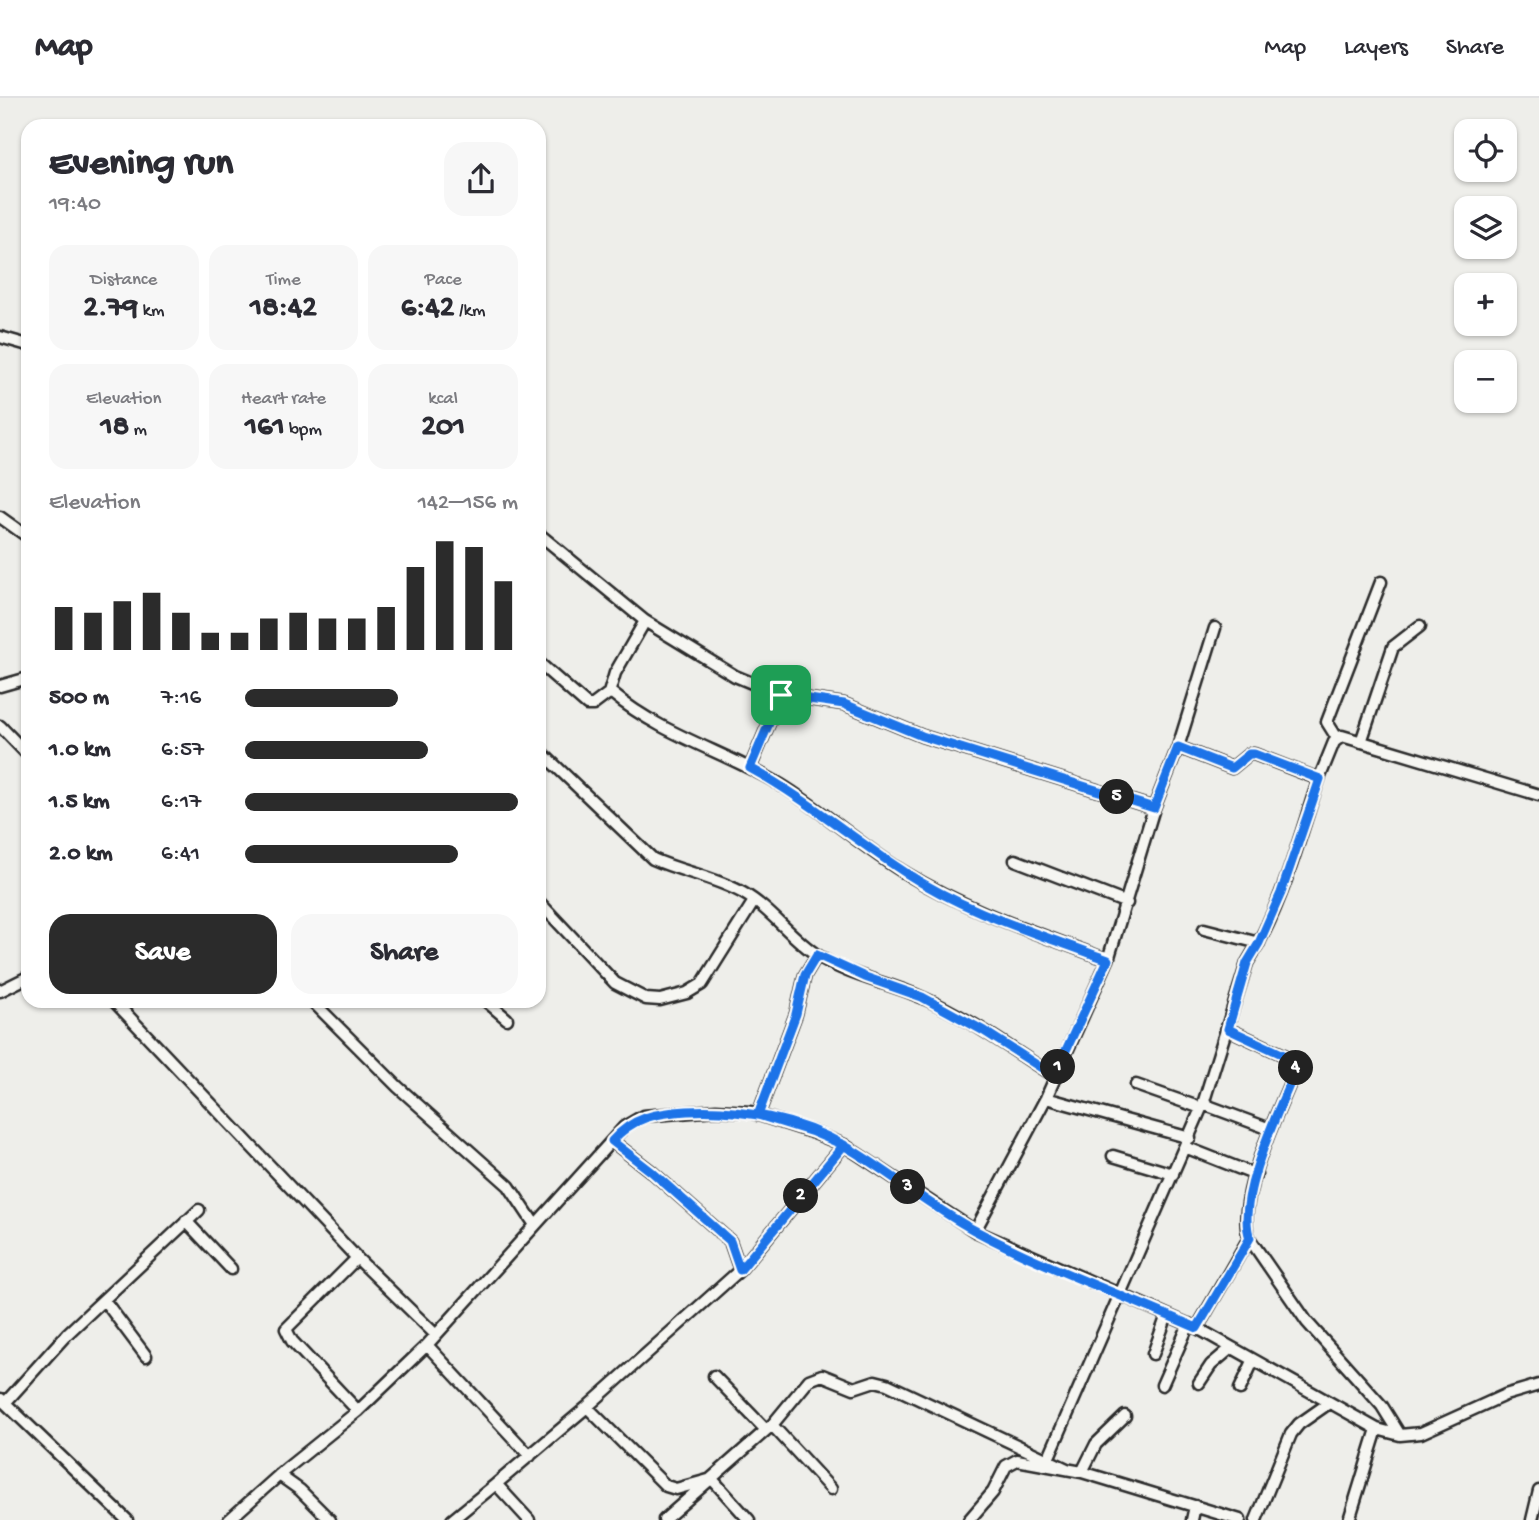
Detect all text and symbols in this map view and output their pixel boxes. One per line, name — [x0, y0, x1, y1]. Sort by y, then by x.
text: Map — [35, 29, 92, 67]
text: Map — [1264, 34, 1306, 63]
text: Layers — [1344, 34, 1408, 63]
text: Share — [1446, 34, 1504, 63]
map controls — [1454, 119, 1517, 413]
button: locate — [1454, 119, 1517, 182]
button: share — [444, 142, 518, 216]
text: Evening run — [49, 143, 233, 187]
text: 19:40 — [49, 191, 101, 218]
button: layers — [1454, 196, 1517, 259]
text: Distance — [90, 269, 157, 292]
text: Time — [266, 269, 301, 292]
text: Pace — [425, 269, 462, 292]
button: + — [1454, 273, 1517, 336]
text: 2.79 — [83, 292, 138, 327]
text: 18:42 — [250, 292, 317, 327]
text: 6:42 — [401, 292, 454, 327]
text: km — [138, 300, 164, 323]
text: /km — [454, 300, 485, 323]
button: − — [1454, 350, 1517, 413]
text: Elevation — [86, 388, 162, 411]
text: Heart rate — [241, 388, 326, 411]
text: kcal — [428, 388, 458, 411]
text: 18 — [101, 411, 129, 446]
text: 161 — [245, 411, 285, 446]
text: 201 — [421, 411, 465, 446]
text: m — [129, 419, 147, 442]
text: bpm — [285, 419, 322, 442]
text: Elevation — [49, 490, 140, 517]
text: 142–156 m — [418, 490, 518, 517]
pin — [751, 665, 811, 725]
icon: arrive — [762, 676, 800, 714]
text: 500 m — [49, 685, 109, 712]
text: 7:16 — [161, 685, 201, 712]
text: 1.0 km — [49, 737, 111, 764]
text: 6:57 — [161, 737, 204, 764]
pin: 5 — [1100, 780, 1134, 814]
text: 5 — [1112, 785, 1122, 808]
text: 1.5 km — [49, 789, 110, 816]
text: 6:17 — [161, 789, 201, 816]
text: 2.0 km — [49, 841, 113, 868]
text: 6:41 — [161, 841, 200, 868]
button: Save — [49, 914, 277, 994]
button: Share — [291, 914, 518, 994]
pin: 1 — [1040, 1049, 1076, 1084]
pin: 4 — [1278, 1051, 1314, 1086]
text: 1 — [1054, 1055, 1061, 1078]
text: 4 — [1291, 1056, 1300, 1079]
pin: 3 — [890, 1170, 926, 1204]
text: 3 — [903, 1175, 912, 1198]
pin: 2 — [784, 1178, 818, 1214]
text: 2 — [796, 1184, 805, 1207]

